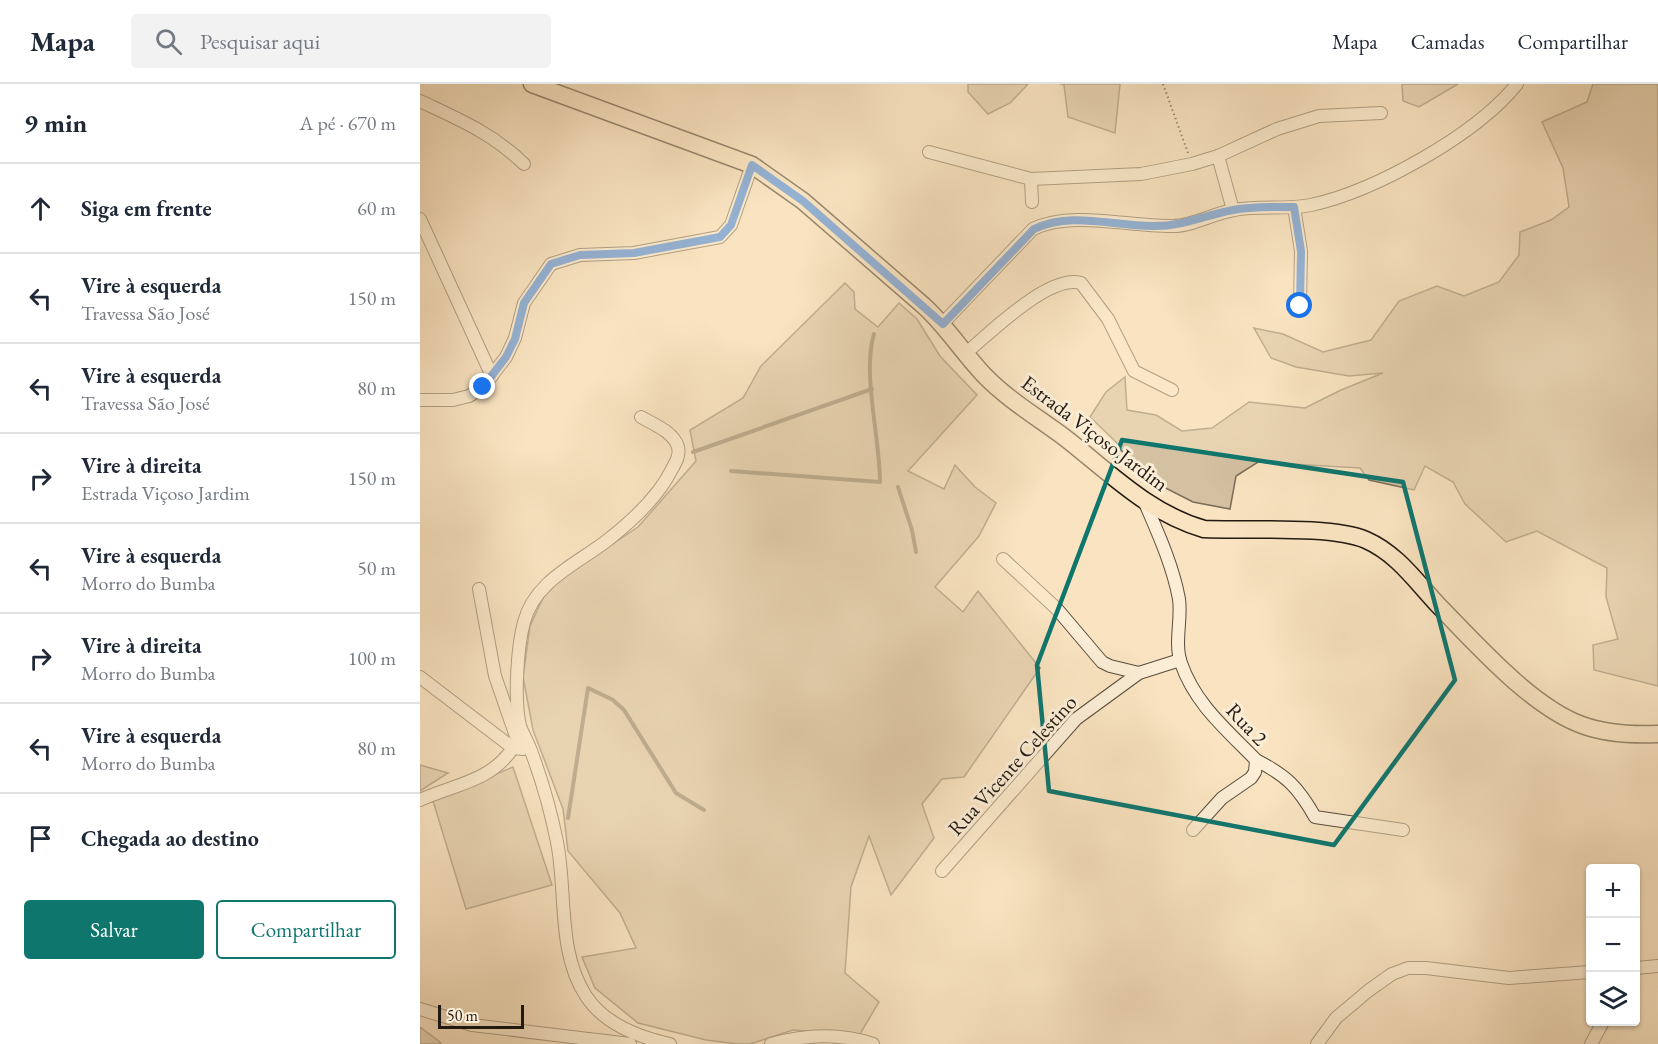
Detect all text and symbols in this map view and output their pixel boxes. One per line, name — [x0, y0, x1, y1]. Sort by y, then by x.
search box — [131, 14, 551, 68]
text: Mapa — [30, 23, 95, 59]
icon: search — [152, 25, 185, 58]
text: Pesquisar aqui — [200, 27, 320, 56]
text: Mapa — [1332, 28, 1378, 55]
text: Camadas — [1411, 28, 1484, 55]
text: Compartilhar — [1517, 28, 1628, 55]
text: 9 min — [24, 106, 87, 140]
text: A pé · 670 m — [300, 110, 396, 136]
icon: ahead — [24, 192, 57, 225]
text: Siga em frente — [81, 194, 212, 223]
text: 60 m — [357, 195, 396, 221]
text: Vire à esquerda — [81, 271, 221, 300]
icon: left — [24, 282, 57, 315]
text: 150 m — [348, 285, 396, 311]
route start — [1286, 292, 1312, 318]
text: Travessa São José — [81, 300, 210, 326]
text: Vire à esquerda — [81, 361, 221, 390]
street label: Estrada Viçoso Jardim — [1016, 369, 1174, 497]
icon: left — [24, 372, 57, 405]
route end — [469, 373, 495, 399]
text: 80 m — [357, 375, 396, 401]
text: Travessa São José — [81, 390, 210, 416]
text: Vire à direita — [81, 451, 202, 480]
icon: right — [24, 462, 57, 495]
text: 150 m — [348, 465, 396, 491]
text: Estrada Viçoso Jardim — [81, 480, 250, 506]
text: Vire à esquerda — [81, 541, 221, 570]
icon: left — [24, 552, 57, 585]
text: 50 m — [357, 555, 396, 581]
text: Morro do Bumba — [81, 570, 216, 596]
text: Vire à direita — [81, 631, 202, 660]
icon: right — [24, 642, 57, 675]
text: 100 m — [348, 645, 396, 671]
text: Morro do Bumba — [81, 660, 216, 686]
street label: Rua Vicente Celestino — [942, 689, 1082, 841]
street label: Rua 2 — [1221, 697, 1273, 751]
text: Vire à esquerda — [81, 721, 221, 750]
icon: left — [24, 732, 57, 765]
text: 80 m — [357, 735, 396, 761]
text: Morro do Bumba — [81, 750, 216, 776]
icon: arrive — [24, 822, 57, 855]
text: Chegada ao destino — [81, 824, 259, 853]
map controls — [1586, 864, 1640, 1026]
button: + — [1586, 864, 1640, 918]
button: Salvar — [24, 900, 204, 959]
button: Compartilhar — [216, 900, 396, 959]
button: − — [1586, 918, 1640, 972]
button: layers — [1586, 972, 1640, 1026]
scale bar — [438, 1002, 524, 1030]
text: 50 m — [447, 1005, 478, 1026]

